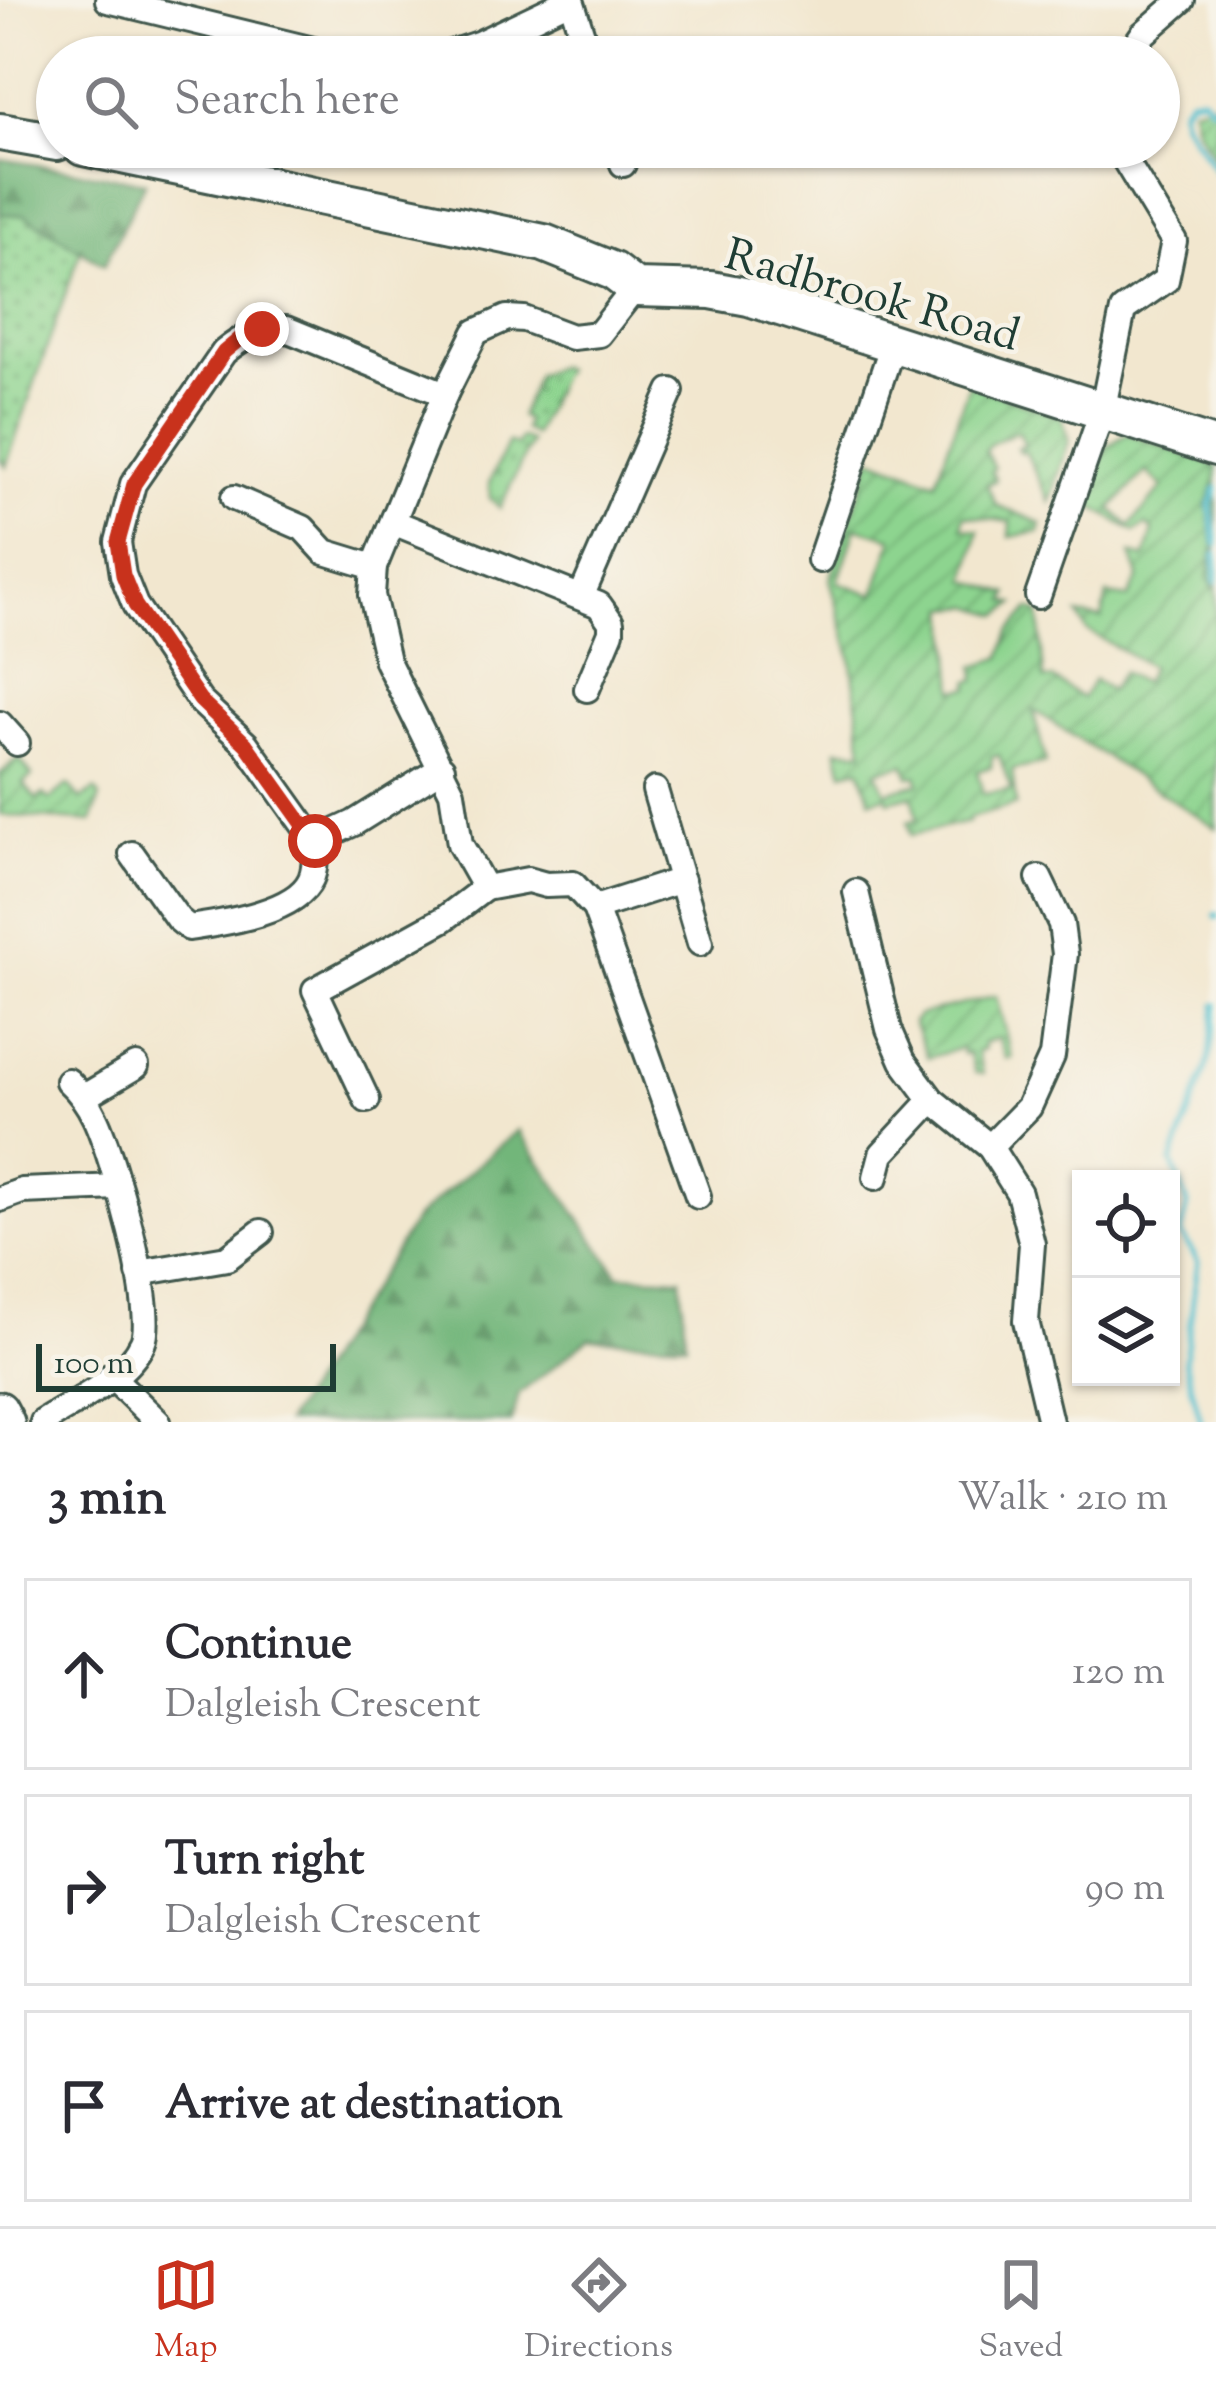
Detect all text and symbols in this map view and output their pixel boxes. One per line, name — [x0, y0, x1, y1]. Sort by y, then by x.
search box — [36, 36, 1180, 168]
icon: search — [78, 69, 144, 135]
text: Search here — [174, 70, 400, 135]
street label: Radbrook Road — [716, 225, 1027, 371]
route end — [235, 302, 289, 356]
route start — [288, 814, 342, 868]
map controls — [1072, 1170, 1180, 1386]
button: locate — [1072, 1170, 1180, 1278]
button: layers — [1072, 1278, 1180, 1386]
scale bar — [36, 1338, 336, 1391]
text: 100 m — [54, 1341, 134, 1389]
text: 3 min — [48, 1464, 166, 1537]
text: Walk · 210 m — [958, 1472, 1168, 1528]
text: Continue — [165, 1614, 352, 1679]
icon: ahead — [51, 1641, 117, 1707]
text: 120 m — [1072, 1646, 1165, 1702]
text: Dalgleish Crescent — [165, 1679, 480, 1735]
text: Turn right — [165, 1830, 364, 1895]
icon: right — [51, 1857, 117, 1923]
text: 90 m — [1085, 1862, 1165, 1918]
text: Dalgleish Crescent — [165, 1895, 480, 1951]
icon: arrive — [51, 2073, 117, 2139]
text: Arrive at destination — [165, 2074, 563, 2139]
tab: Map — [153, 2252, 219, 2372]
tab: Directions — [524, 2252, 673, 2372]
tab: Saved — [979, 2252, 1063, 2372]

